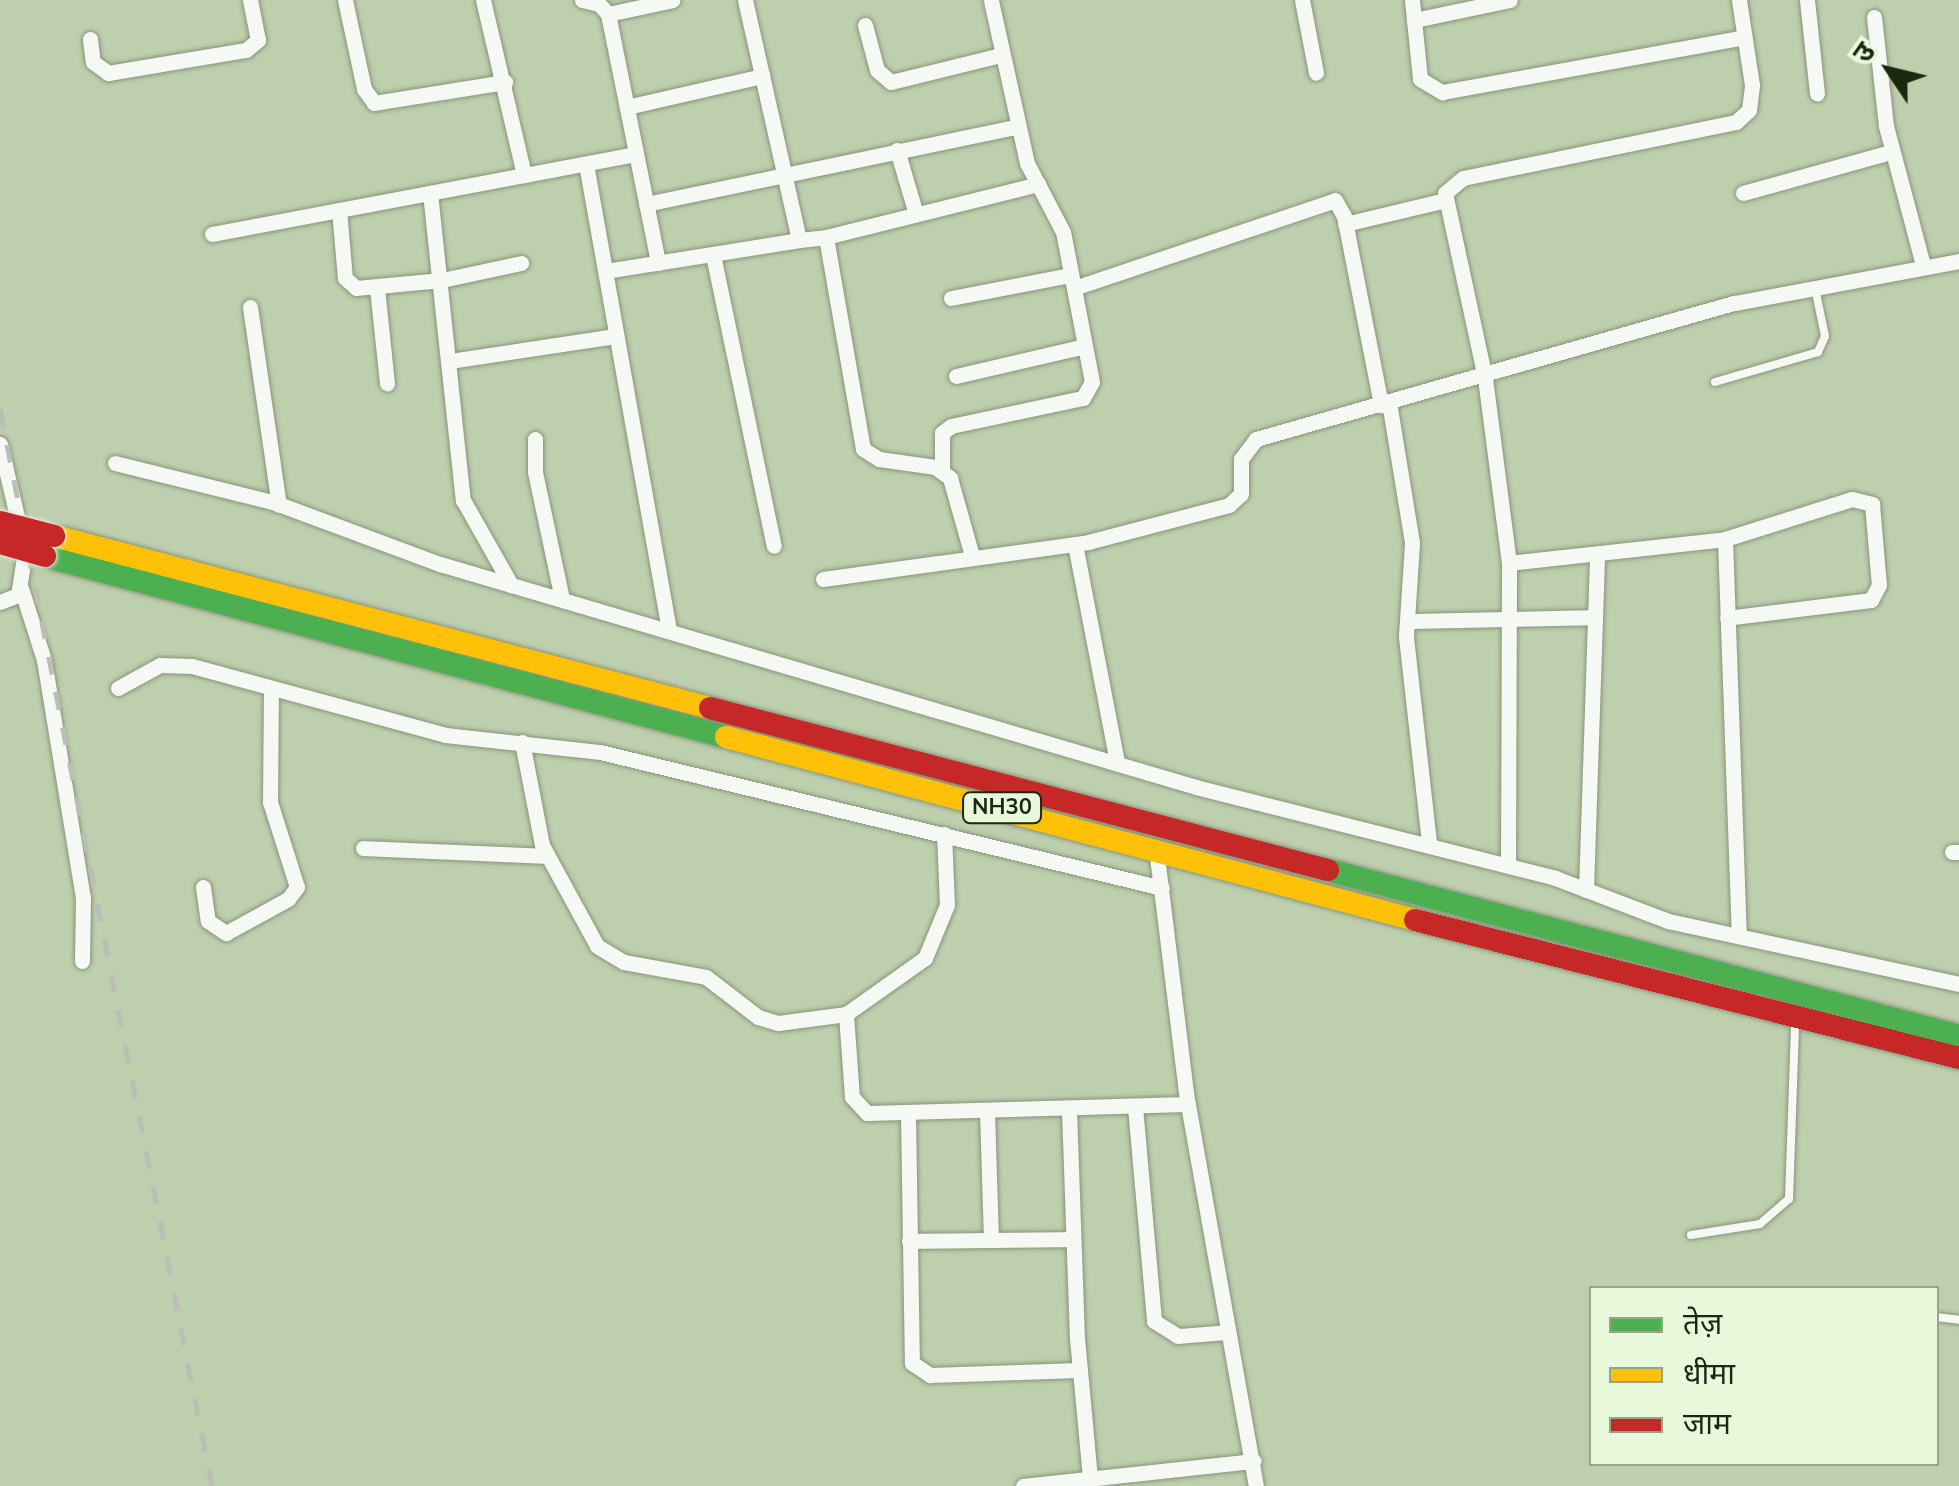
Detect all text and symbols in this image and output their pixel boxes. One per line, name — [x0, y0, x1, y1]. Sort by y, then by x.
north arrow — [1839, 20, 1939, 120]
text: उ — [1844, 35, 1885, 70]
road number: NH30 — [962, 791, 1042, 825]
legend — [1589, 1286, 1939, 1466]
text: तेज़ — [1683, 1304, 1722, 1345]
text: धीमा — [1683, 1354, 1735, 1395]
text: जाम — [1683, 1404, 1731, 1445]

